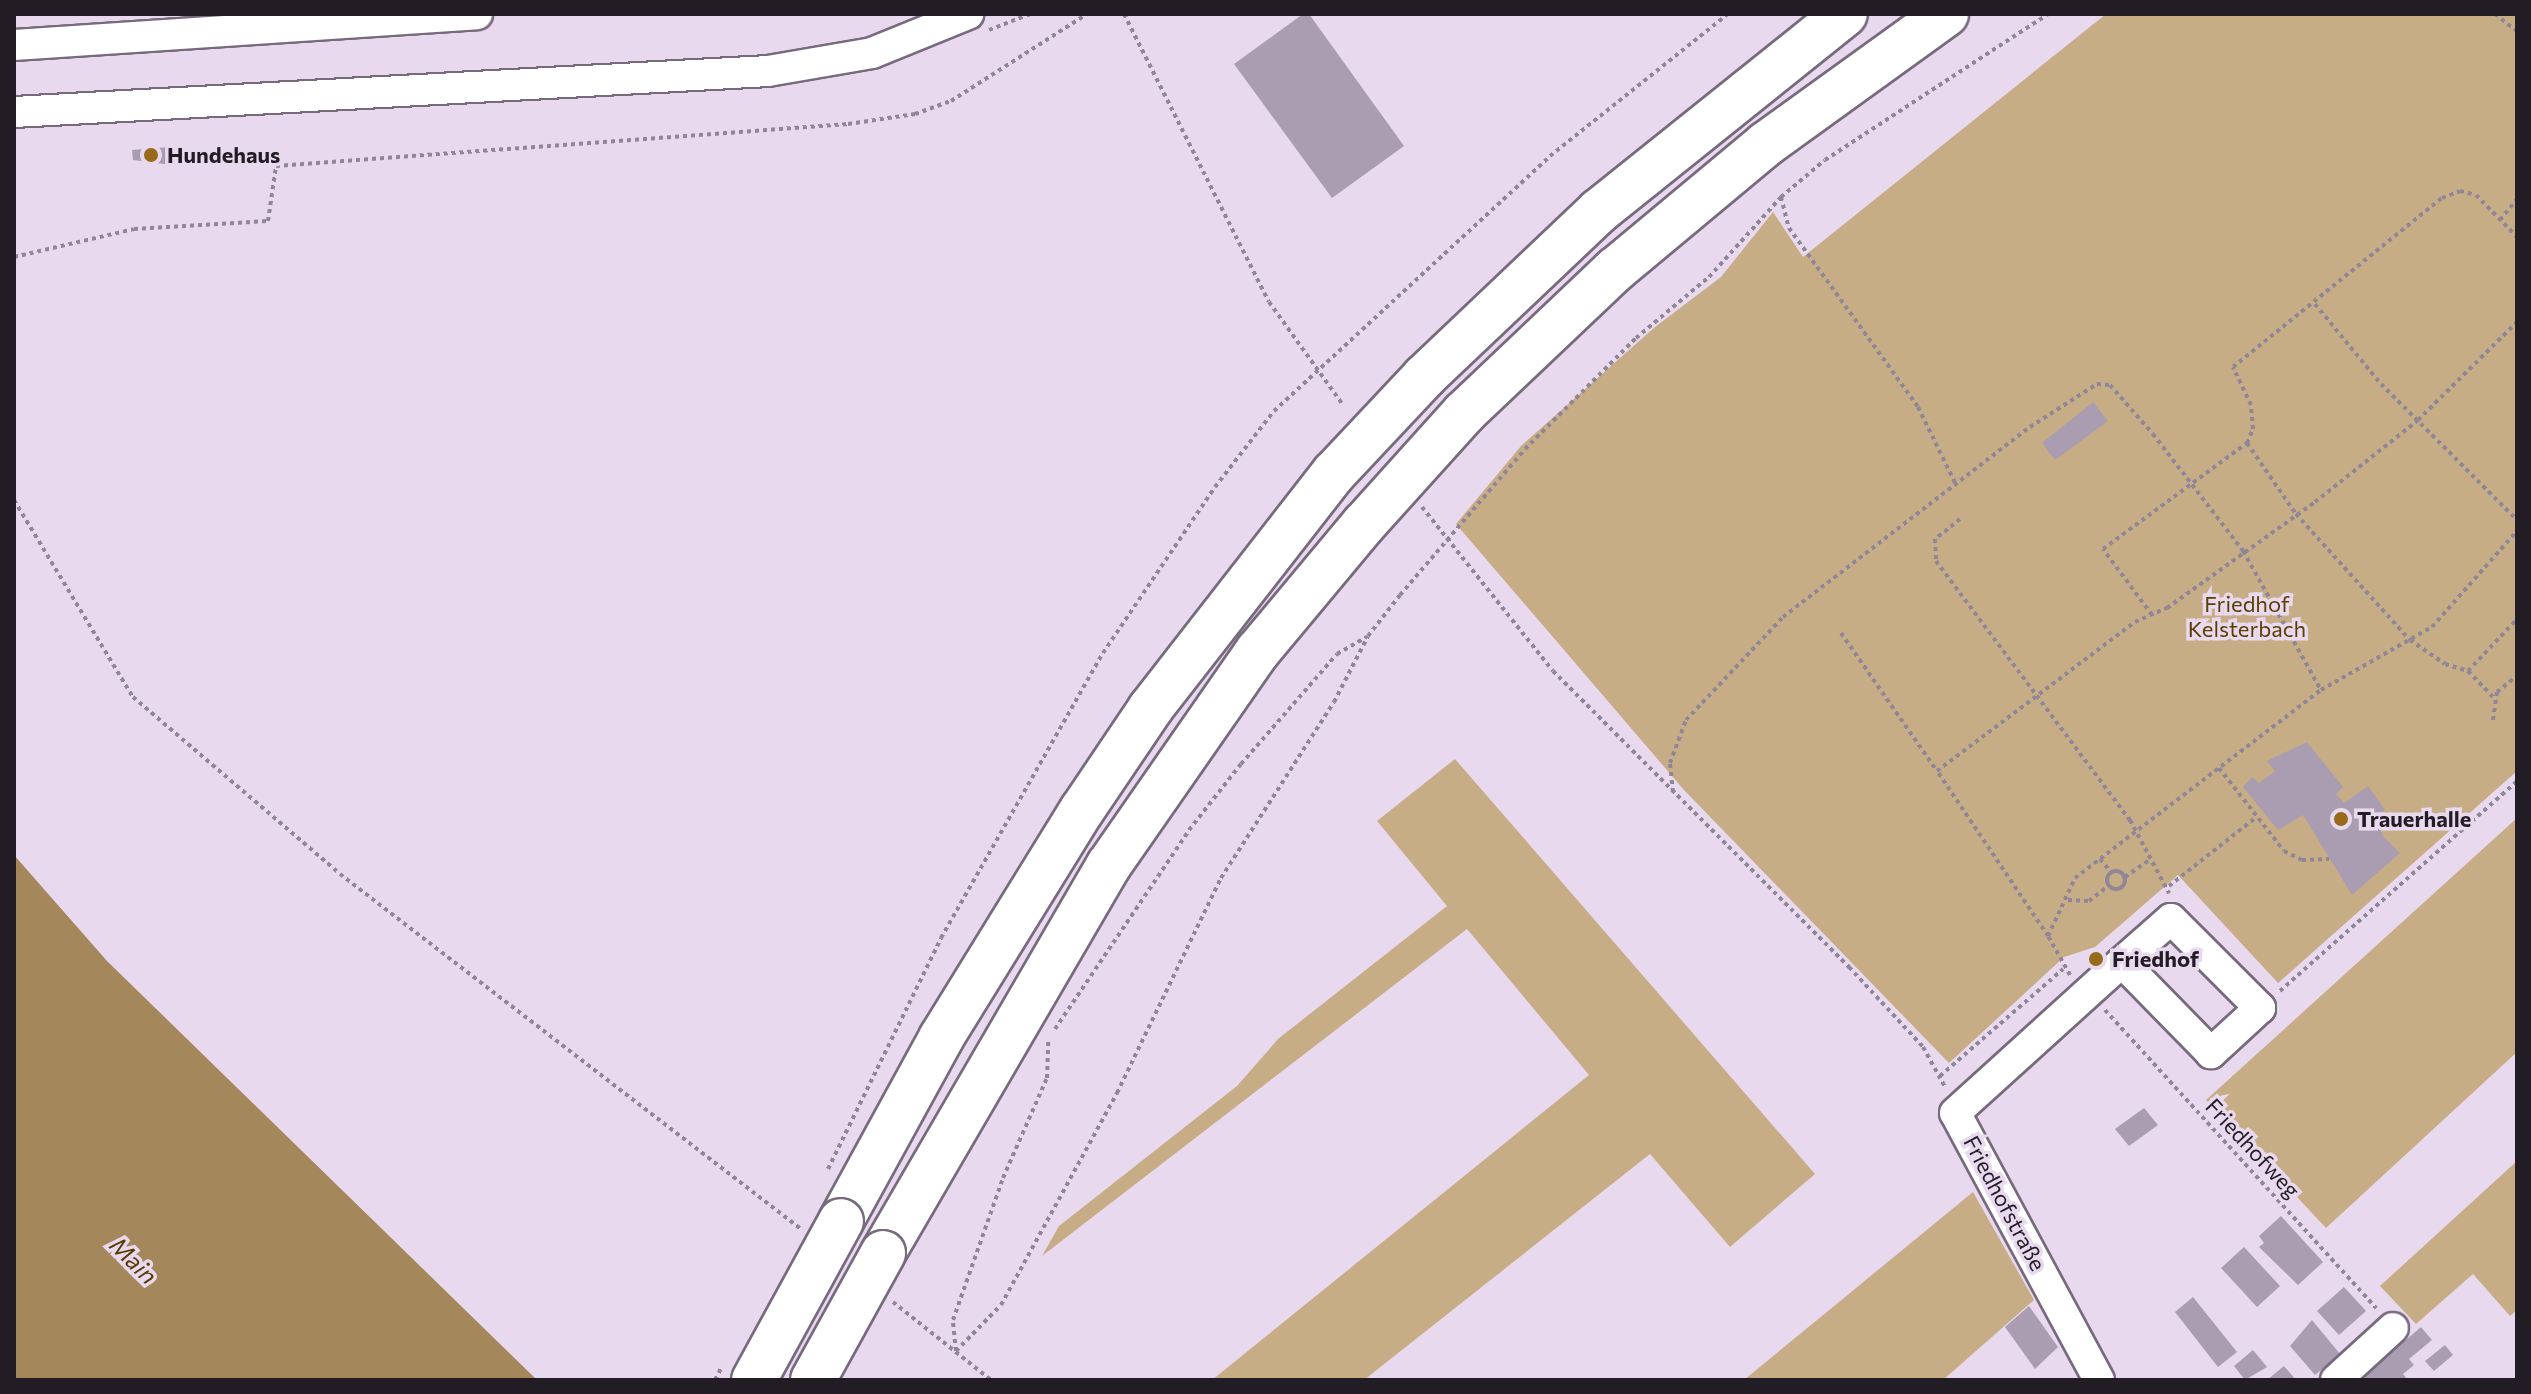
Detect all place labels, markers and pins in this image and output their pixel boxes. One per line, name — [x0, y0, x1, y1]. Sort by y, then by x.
place label: Hundehaus — [167, 142, 280, 168]
marker: Hundehaus — [142, 146, 160, 164]
place label: Trauerhalle — [2357, 806, 2471, 832]
marker: Trauerhalle — [2332, 810, 2350, 828]
place label: Friedhof — [2112, 946, 2199, 972]
marker: Friedhof — [2087, 950, 2105, 968]

